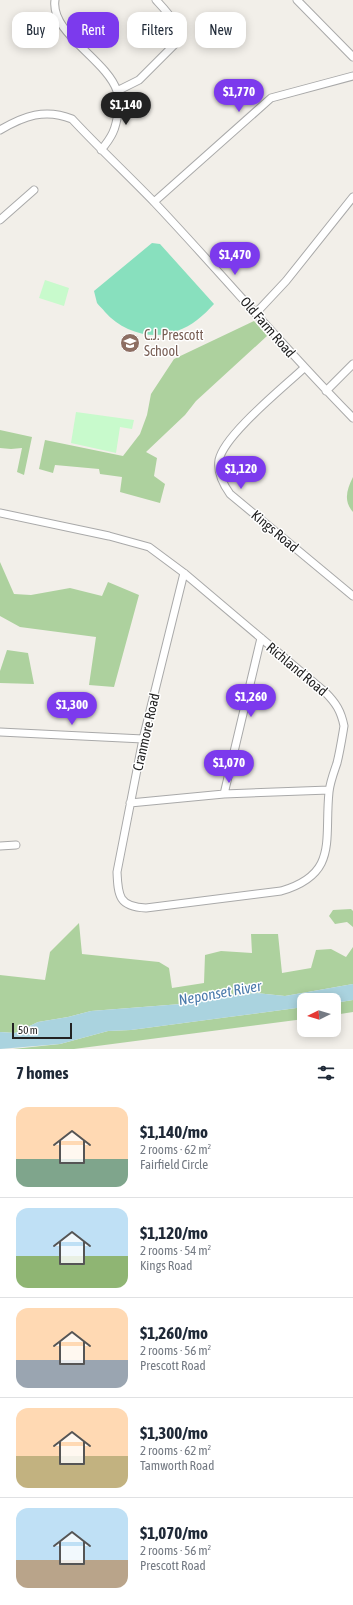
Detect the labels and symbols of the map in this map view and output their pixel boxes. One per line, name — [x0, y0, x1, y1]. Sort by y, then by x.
pin: $1,770 — [206, 79, 272, 113]
pin: $1,140 — [93, 92, 159, 126]
pin: $1,470 — [202, 242, 268, 276]
street label: Old Farm Road — [237, 293, 299, 361]
place label: C.J. Prescott School — [144, 327, 204, 359]
school or university icon: C.J. Prescott School — [119, 332, 141, 354]
pin: $1,120 — [208, 456, 274, 490]
street label: Kings Road — [248, 507, 302, 555]
street label: Richland Road — [263, 639, 331, 699]
pin: $1,260 — [218, 684, 284, 718]
pin: $1,300 — [39, 692, 105, 726]
street label: Cranmore Road — [129, 692, 163, 772]
pin: $1,070 — [196, 750, 262, 784]
water label: Neponset River — [177, 977, 263, 1008]
north arrow — [297, 993, 341, 1037]
scale bar — [12, 1021, 72, 1040]

